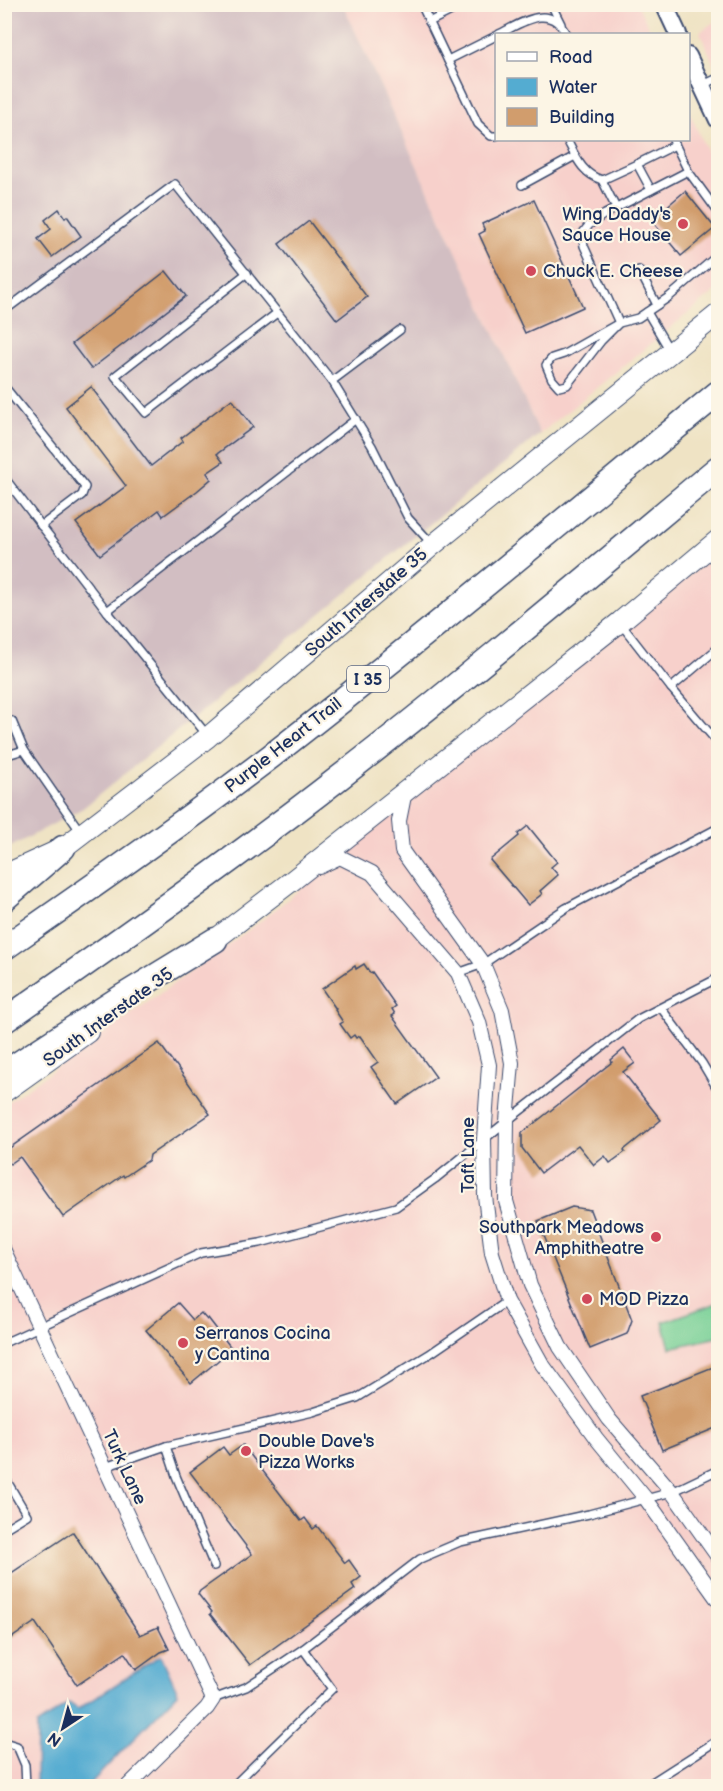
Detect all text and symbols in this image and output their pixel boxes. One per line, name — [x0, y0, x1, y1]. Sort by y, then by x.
legend — [495, 33, 690, 141]
text: Road — [549, 47, 593, 68]
text: Water — [549, 77, 597, 98]
text: Building — [549, 107, 615, 128]
place label: Wing Daddy's Sauce House — [562, 204, 671, 246]
marker: Wing Daddy's Sauce House — [676, 217, 690, 231]
place label: Chuck E. Cheese — [543, 261, 683, 282]
marker: Chuck E. Cheese — [524, 264, 538, 278]
street label: South Interstate 35 — [301, 544, 432, 661]
road number: I 35 — [347, 666, 389, 692]
street label: Purple Heart Trail — [221, 693, 346, 798]
street label: South Interstate 35 — [39, 963, 177, 1072]
street label: Taft Lane — [458, 1117, 479, 1193]
place label: Southpark Meadows Amphitheatre — [479, 1217, 644, 1259]
marker: Southpark Meadows Amphitheatre — [649, 1230, 663, 1244]
place label: MOD Pizza — [599, 1289, 689, 1310]
marker: MOD Pizza — [580, 1292, 594, 1306]
place label: Serranos Cocina y Cantina — [194, 1323, 331, 1365]
marker: Serranos Cocina y Cantina — [176, 1336, 190, 1350]
street label: Turk Lane — [98, 1426, 151, 1508]
place label: Double Dave's Pizza Works — [258, 1431, 374, 1473]
marker: Double Dave's Pizza Works — [239, 1444, 253, 1458]
north arrow — [33, 1698, 93, 1758]
text: N — [45, 1728, 66, 1750]

